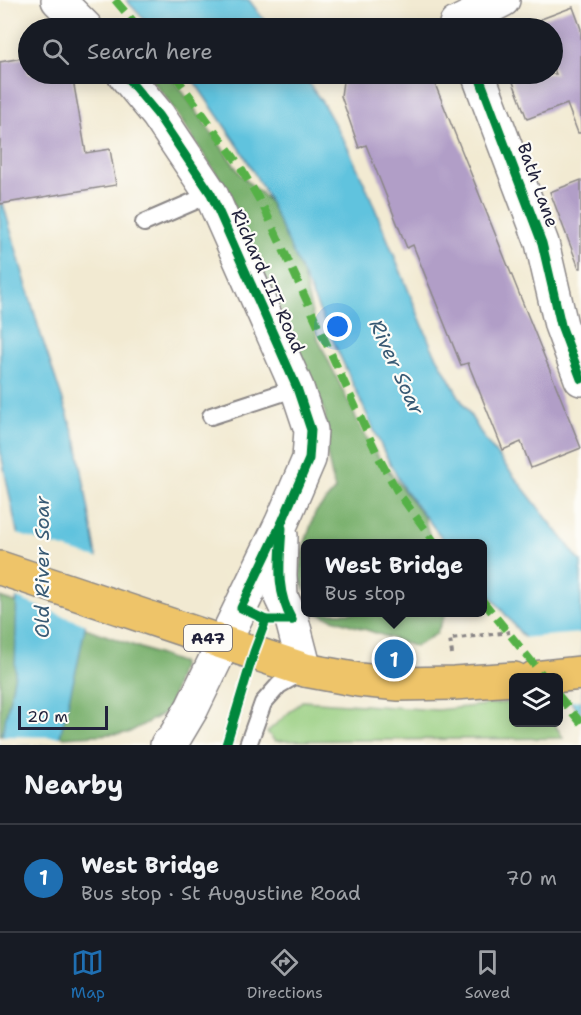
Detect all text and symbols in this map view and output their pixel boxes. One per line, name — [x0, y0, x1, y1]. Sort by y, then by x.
search box — [18, 18, 563, 84]
icon: search — [39, 35, 72, 68]
text: Search here — [87, 37, 213, 66]
street label: Bath Lane — [512, 139, 564, 231]
street label: Richard III Road — [226, 205, 310, 357]
your location — [323, 312, 352, 341]
water label: River Soar — [364, 315, 431, 419]
water label: Old River Soar — [29, 495, 55, 638]
popup — [301, 539, 487, 617]
text: West Bridge — [325, 551, 463, 580]
text: Bus stop — [325, 580, 406, 606]
road number: A47 — [184, 625, 232, 651]
pin: 1 — [374, 636, 414, 682]
map controls — [509, 673, 563, 727]
button: layers — [509, 673, 563, 727]
scale bar — [18, 703, 108, 730]
text: 20 m — [27, 706, 68, 727]
text: Nearby — [24, 767, 123, 802]
text: West Bridge — [81, 851, 219, 880]
text: 1 — [39, 865, 48, 891]
text: 70 m — [505, 865, 557, 891]
text: Bus stop · St Augustine Road — [81, 880, 361, 906]
tab: Map — [71, 946, 105, 1003]
tab: Directions — [247, 946, 323, 1003]
tab: Saved — [465, 946, 510, 1003]

